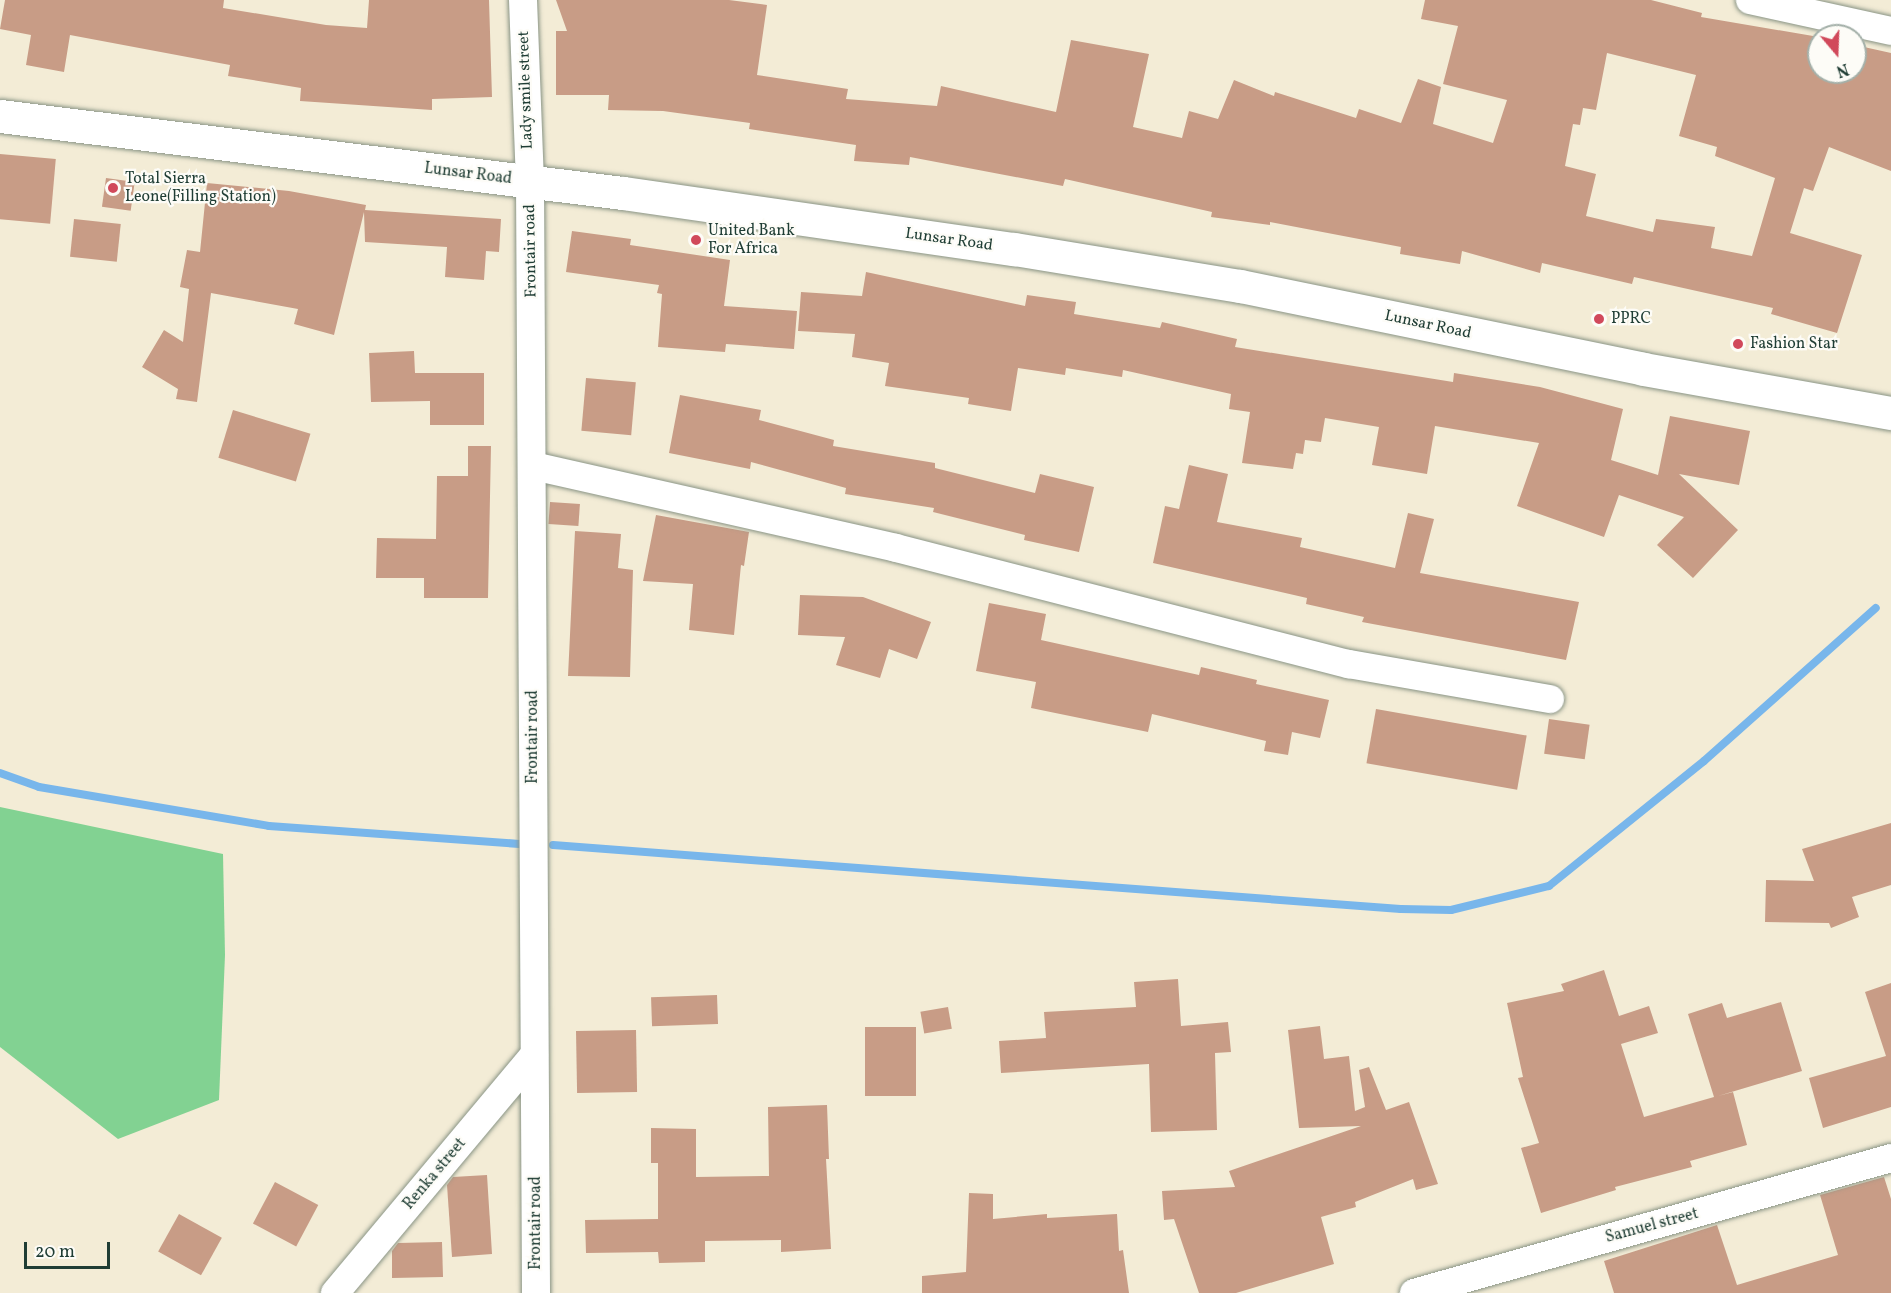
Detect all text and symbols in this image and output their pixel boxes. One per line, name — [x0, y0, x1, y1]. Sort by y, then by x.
north arrow — [1807, 24, 1867, 84]
street label: Lady smile street — [514, 30, 538, 150]
text: N — [1833, 57, 1851, 81]
street label: Lunsar Road — [423, 159, 513, 189]
place label: Total Sierra Leone(Filling Station) — [125, 169, 276, 207]
marker: Total Sierra Leone(Filling Station) — [106, 181, 120, 195]
street label: Frontair road — [521, 204, 541, 298]
place label: United Bank For Africa — [708, 221, 795, 259]
street label: Lunsar Road — [904, 224, 994, 256]
marker: United Bank For Africa — [689, 233, 703, 247]
street label: Lunsar Road — [1383, 306, 1473, 344]
place label: PPRC — [1611, 309, 1651, 329]
marker: PPRC — [1592, 312, 1606, 326]
place label: Fashion Star — [1750, 334, 1838, 354]
marker: Fashion Star — [1731, 337, 1745, 351]
street label: Frontair road — [523, 690, 543, 784]
street label: Renka street — [399, 1134, 471, 1214]
street label: Frontair road — [526, 1176, 546, 1270]
street label: Samuel street — [1603, 1204, 1701, 1248]
scale bar — [27, 1230, 112, 1268]
text: 20 m — [35, 1240, 75, 1265]

